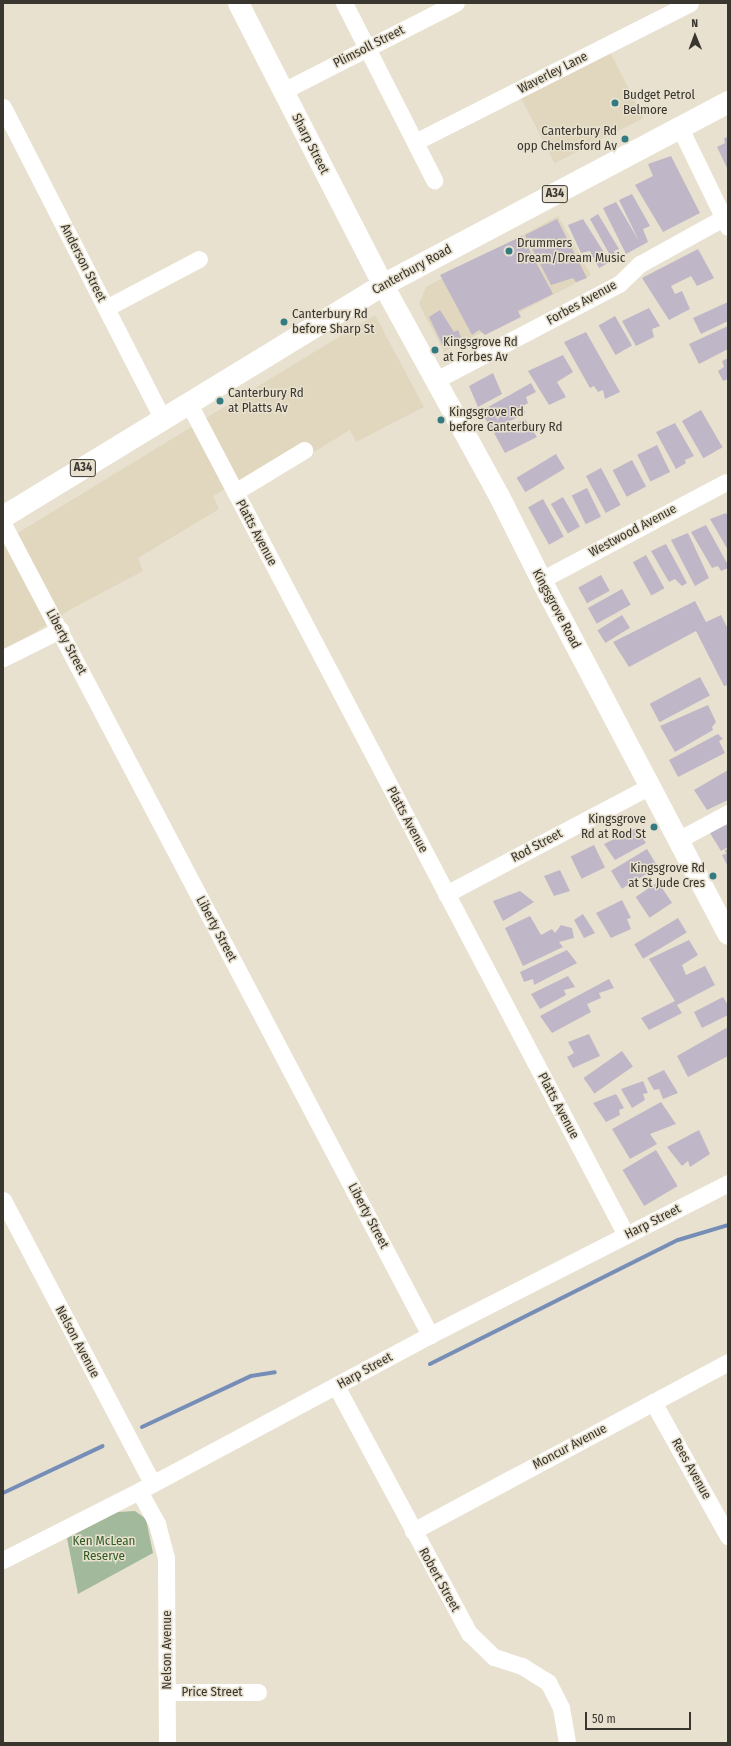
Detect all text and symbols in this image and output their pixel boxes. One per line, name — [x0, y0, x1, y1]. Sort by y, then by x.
north arrow — [675, 16, 715, 56]
text: N — [691, 17, 698, 30]
street label: Plimsoll Street — [331, 22, 407, 72]
street label: Waverley Lane — [516, 49, 590, 97]
place label: Budget Petrol Belmore — [623, 88, 695, 119]
marker: Budget Petrol Belmore — [610, 98, 620, 108]
street label: Sharp Street — [288, 111, 332, 177]
place label: Canterbury Rd opp Chelmsford Av — [517, 124, 617, 155]
marker: Canterbury Rd opp Chelmsford Av — [620, 134, 630, 144]
road number: A34 — [541, 184, 569, 204]
street label: Anderson Street — [57, 221, 109, 305]
place label: Drummers Dream/Dream Music — [517, 236, 625, 267]
street label: Canterbury Road — [369, 242, 455, 298]
marker: Drummers Dream/Dream Music — [504, 246, 514, 256]
street label: Forbes Avenue — [544, 277, 620, 329]
place label: Canterbury Rd before Sharp St — [292, 307, 375, 338]
marker: Canterbury Rd before Sharp St — [279, 317, 289, 327]
place label: Kingsgrove Rd at Forbes Av — [443, 335, 518, 366]
marker: Kingsgrove Rd at Forbes Av — [430, 345, 440, 355]
place label: Canterbury Rd at Platts Av — [228, 386, 304, 417]
marker: Canterbury Rd at Platts Av — [215, 396, 225, 406]
place label: Kingsgrove Rd before Canterbury Rd — [449, 405, 562, 436]
marker: Kingsgrove Rd before Canterbury Rd — [436, 415, 446, 425]
road number: A34 — [69, 458, 97, 478]
street label: Platts Avenue — [232, 497, 280, 569]
street label: Westwood Avenue — [586, 501, 680, 561]
street label: Kingsgrove Road — [529, 567, 583, 651]
street label: Liberty Street — [42, 607, 90, 677]
street label: Platts Avenue — [383, 784, 431, 856]
place label: Kingsgrove Rd at Rod St — [581, 812, 646, 843]
marker: Kingsgrove Rd at Rod St — [649, 822, 659, 832]
street label: Rod Street — [509, 826, 565, 866]
place label: Kingsgrove Rd at St Jude Cres — [628, 861, 705, 892]
marker: Kingsgrove Rd at St Jude Cres — [708, 871, 718, 881]
street label: Liberty Street — [192, 894, 240, 964]
street label: Platts Avenue — [534, 1070, 582, 1142]
street label: Liberty Street — [344, 1181, 392, 1251]
street label: Harp Street — [622, 1201, 684, 1243]
street label: Nelson Avenue — [52, 1303, 102, 1381]
street label: Harp Street — [335, 1349, 395, 1393]
street label: Moncur Avenue — [530, 1421, 610, 1473]
street label: Rees Avenue — [668, 1436, 714, 1502]
park label: Ken McLean Reserve — [73, 1534, 135, 1565]
street label: Robert Street — [415, 1545, 463, 1615]
street label: Nelson Avenue — [159, 1610, 175, 1690]
street label: Price Street — [181, 1684, 243, 1700]
scale bar — [587, 1704, 693, 1730]
text: 50 m — [592, 1712, 616, 1726]

